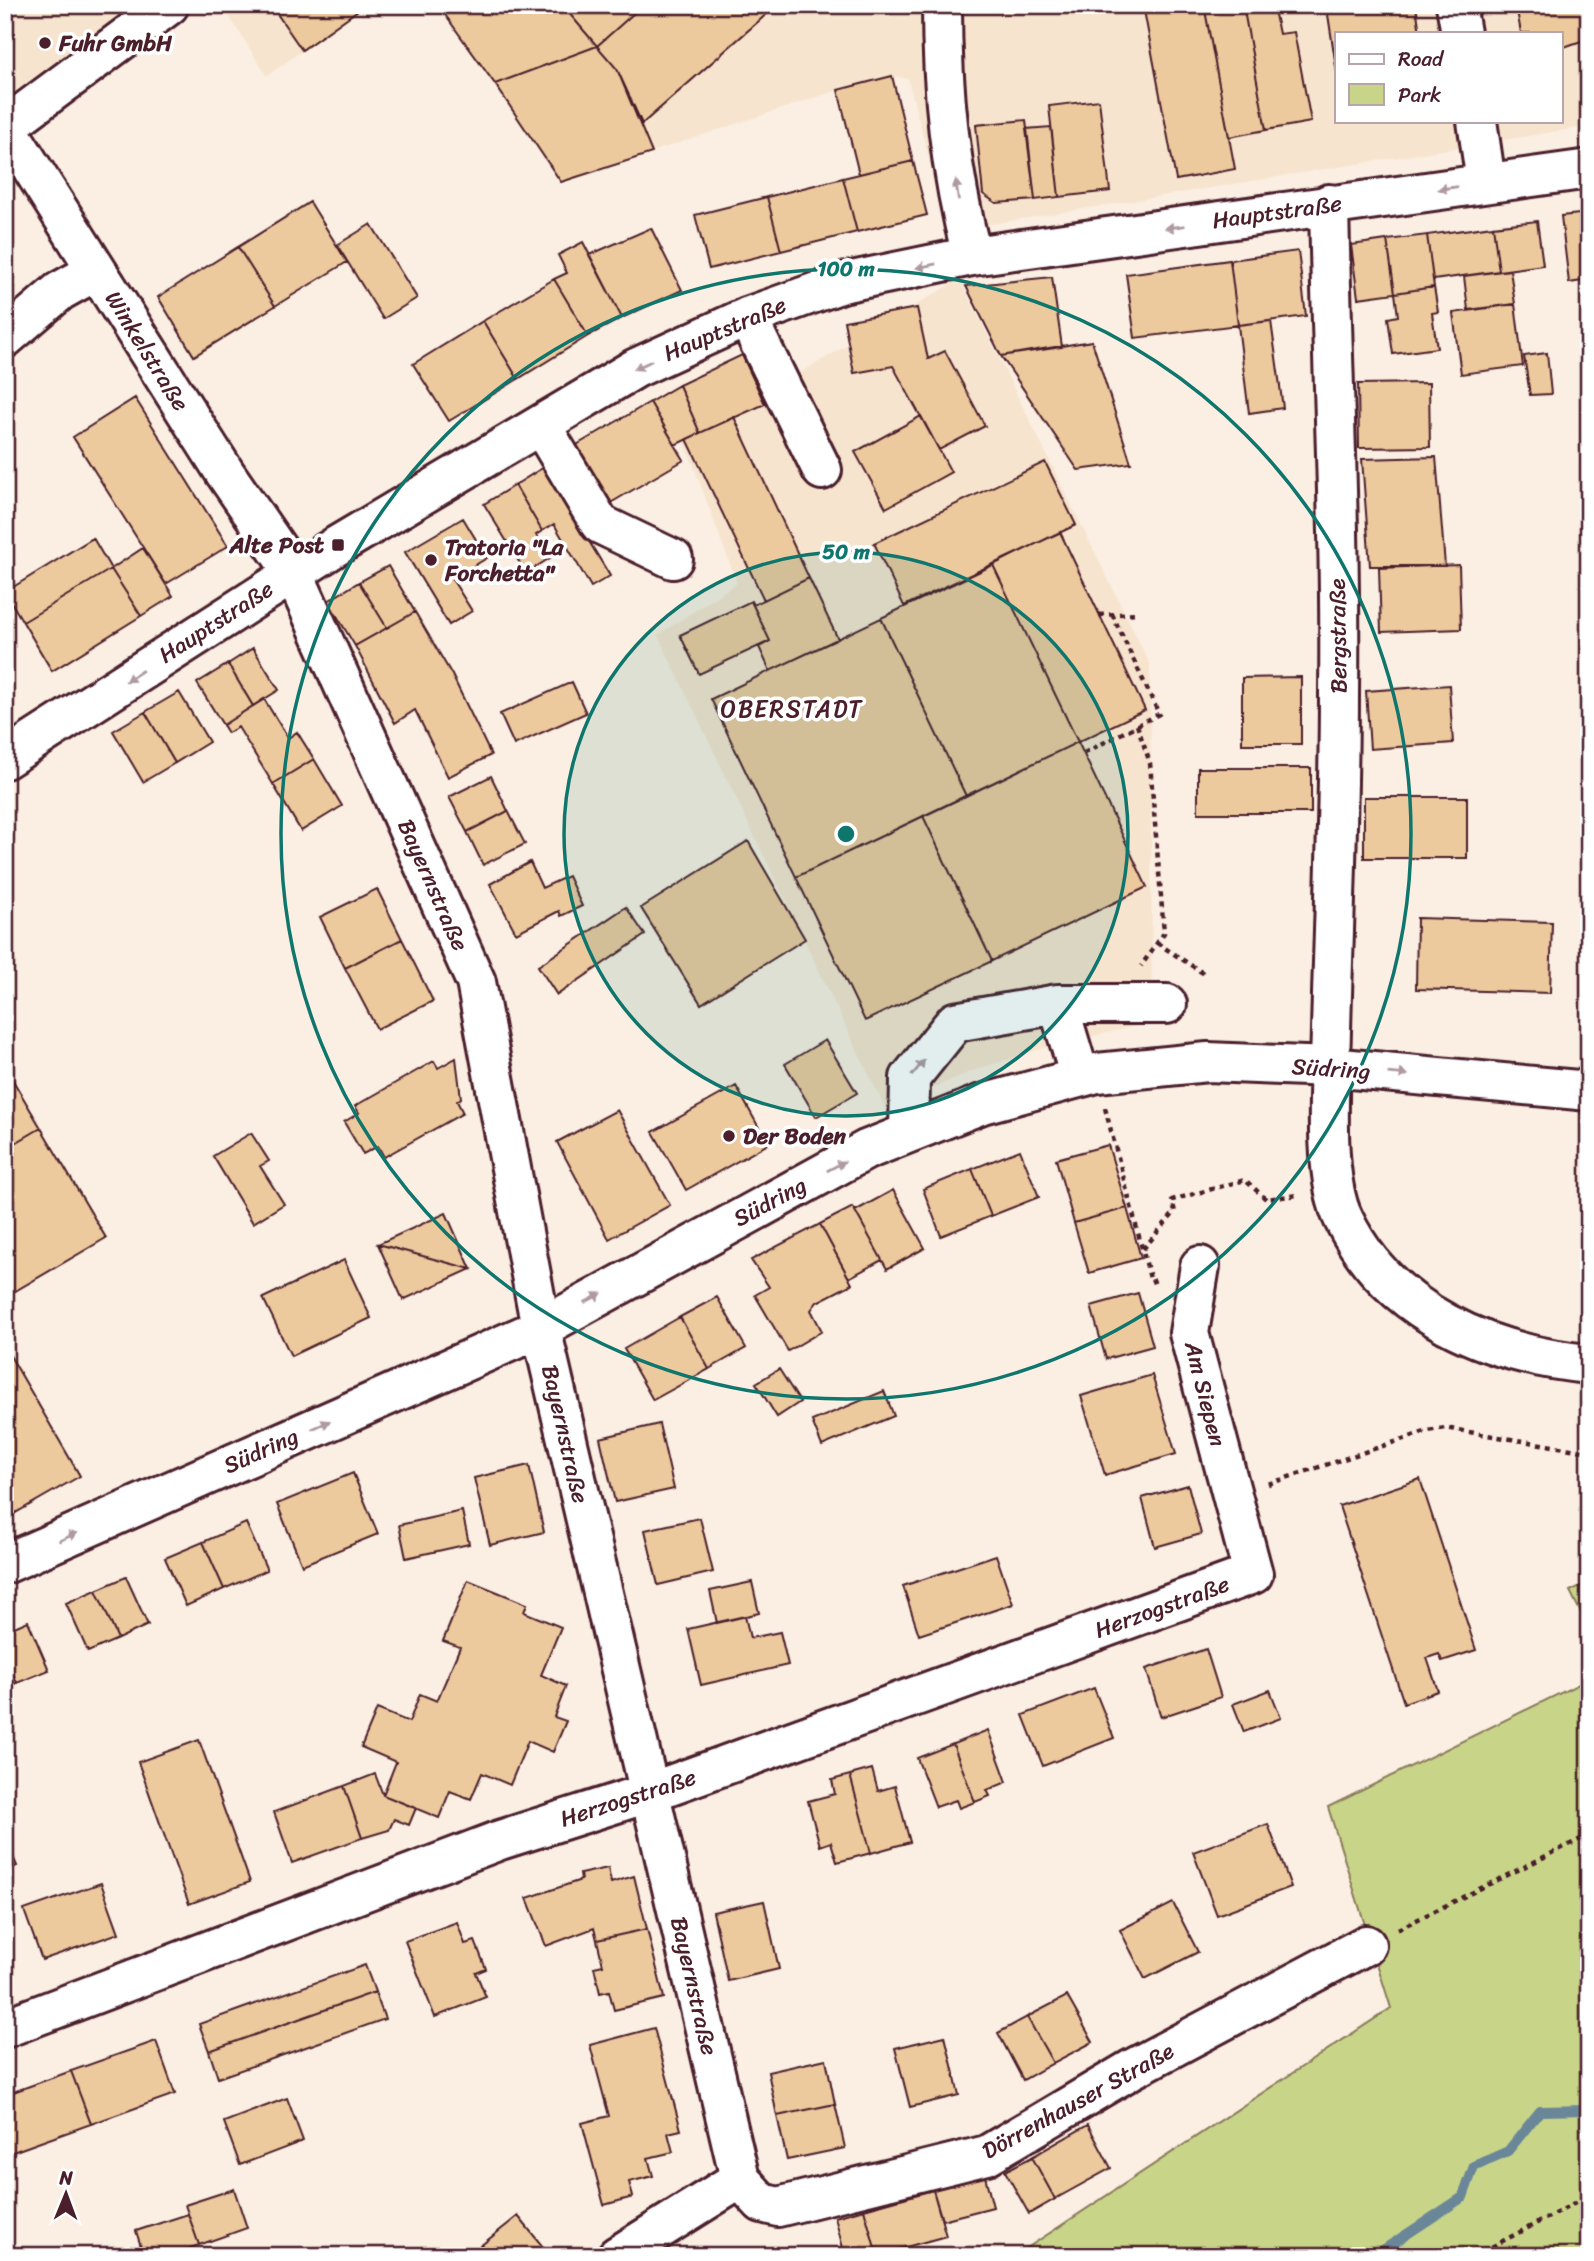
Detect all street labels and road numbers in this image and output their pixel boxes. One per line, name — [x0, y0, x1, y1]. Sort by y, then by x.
street label: Hauptstraße — [1210, 183, 1345, 241]
street label: Winkelstraße — [93, 282, 201, 420]
street label: Hauptstraße — [657, 285, 793, 373]
street label: Hauptstraße — [150, 569, 282, 675]
street label: Bergstraße — [1317, 578, 1359, 694]
street label: Bayernstraße — [386, 812, 480, 958]
street label: Südring — [1290, 1046, 1372, 1092]
street label: Südring — [726, 1165, 815, 1239]
street label: Am Siepen — [1172, 1336, 1238, 1451]
street label: Bayernstraße — [529, 1361, 601, 1507]
street label: Südring — [217, 1416, 306, 1486]
street label: Herzogstraße — [1089, 1564, 1235, 1650]
street label: Herzogstraße — [555, 1757, 702, 1839]
street label: Bayernstraße — [658, 1913, 730, 2059]
street label: Dörrenhauser Straße — [974, 2031, 1182, 2171]

